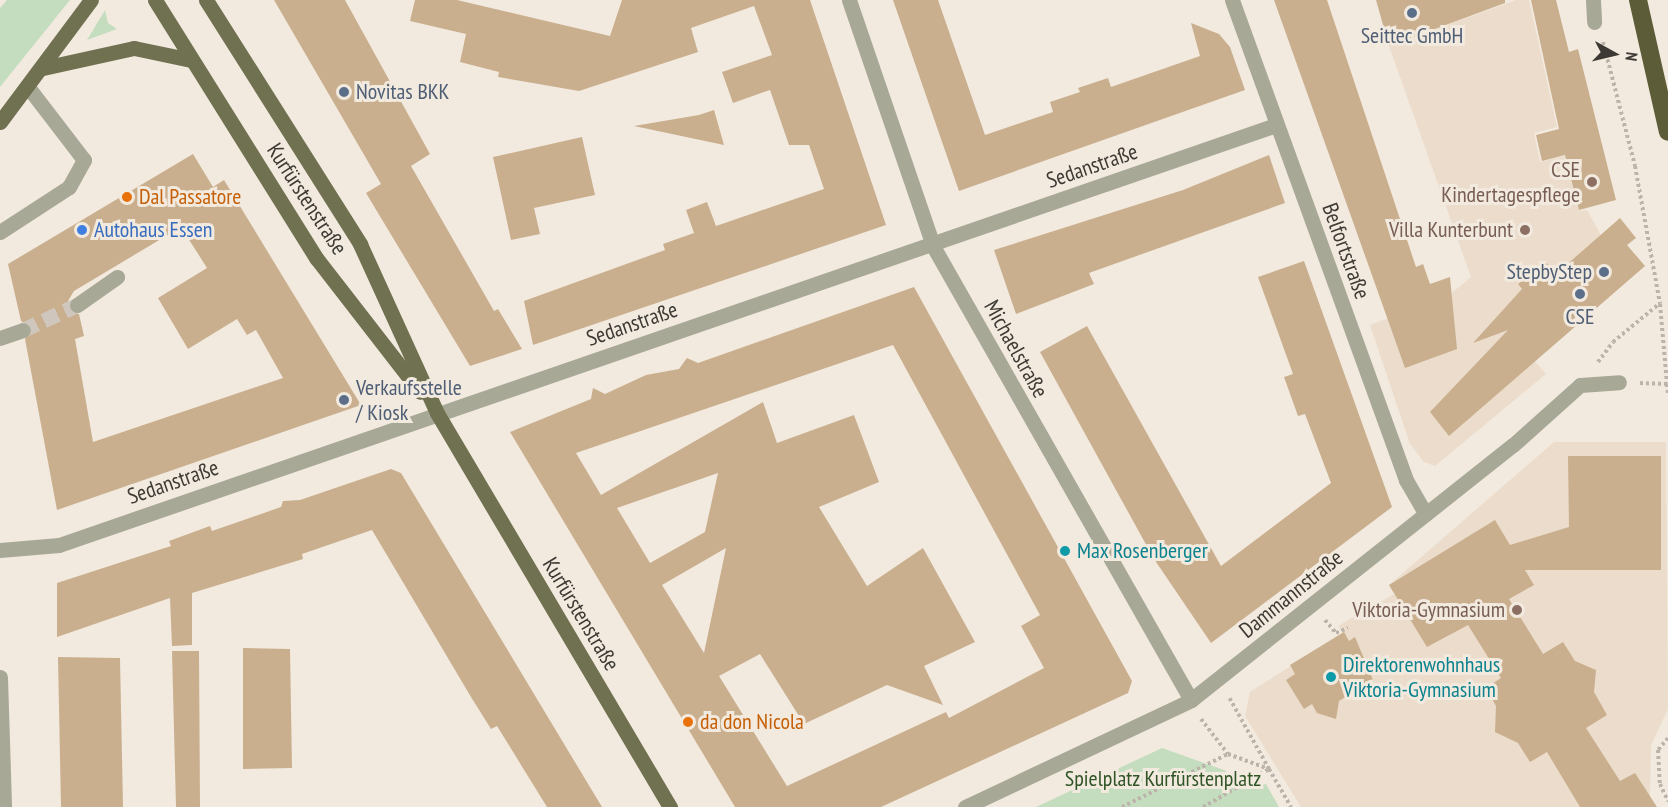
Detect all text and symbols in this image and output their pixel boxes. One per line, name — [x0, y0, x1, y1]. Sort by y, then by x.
marker: Seittec GmbH — [1405, 6, 1419, 20]
place label: Seittec GmbH — [1360, 23, 1464, 49]
north arrow — [1584, 24, 1644, 84]
text: N — [1621, 51, 1642, 62]
place label: Novitas BKK — [356, 79, 449, 105]
marker: Novitas BKK — [337, 85, 351, 99]
street label: Kurfürstenstraße — [261, 138, 353, 260]
street label: Sedanstraße — [1043, 138, 1141, 194]
place label: CSE Kindertagespflege — [1441, 156, 1580, 208]
marker: CSE Kindertagespflege — [1585, 175, 1599, 189]
place label: Dal Passatore — [139, 184, 241, 210]
marker: Dal Passatore — [120, 190, 134, 204]
street label: Belfortstraße — [1316, 199, 1376, 303]
place label: Autohaus Essen — [94, 217, 213, 243]
place label: Villa Kunterbunt — [1389, 217, 1513, 243]
marker: Autohaus Essen — [75, 223, 89, 237]
marker: Villa Kunterbunt — [1518, 223, 1532, 237]
place label: StepbyStep — [1507, 259, 1592, 285]
marker: StepbyStep — [1597, 265, 1611, 279]
marker: CSE — [1573, 287, 1587, 301]
street label: Sedanstraße — [583, 296, 681, 352]
street label: Michaelstraße — [978, 296, 1054, 402]
place label: CSE — [1566, 304, 1594, 330]
place label: Verkaufsstelle / Kiosk — [356, 374, 462, 426]
marker: Verkaufsstelle / Kiosk — [337, 393, 351, 407]
street label: Sedanstraße — [124, 454, 222, 510]
place label: Max Rosenberger — [1077, 538, 1208, 564]
marker: Max Rosenberger — [1058, 544, 1072, 558]
street label: Dammannstraße — [1234, 544, 1348, 644]
street label: Kurfürstenstraße — [537, 553, 625, 675]
place label: Viktoria-Gymnasium — [1352, 597, 1505, 623]
marker: Viktoria-Gymnasium — [1510, 603, 1524, 617]
place label: Direktorenwohnhaus Viktoria-Gymnasium — [1343, 651, 1500, 702]
marker: Direktorenwohnhaus Viktoria-Gymnasium — [1324, 670, 1338, 684]
place label: da don Nicola — [700, 709, 804, 735]
marker: da don Nicola — [681, 715, 695, 729]
park label: Spielplatz Kurfürstenplatz — [1065, 766, 1261, 792]

